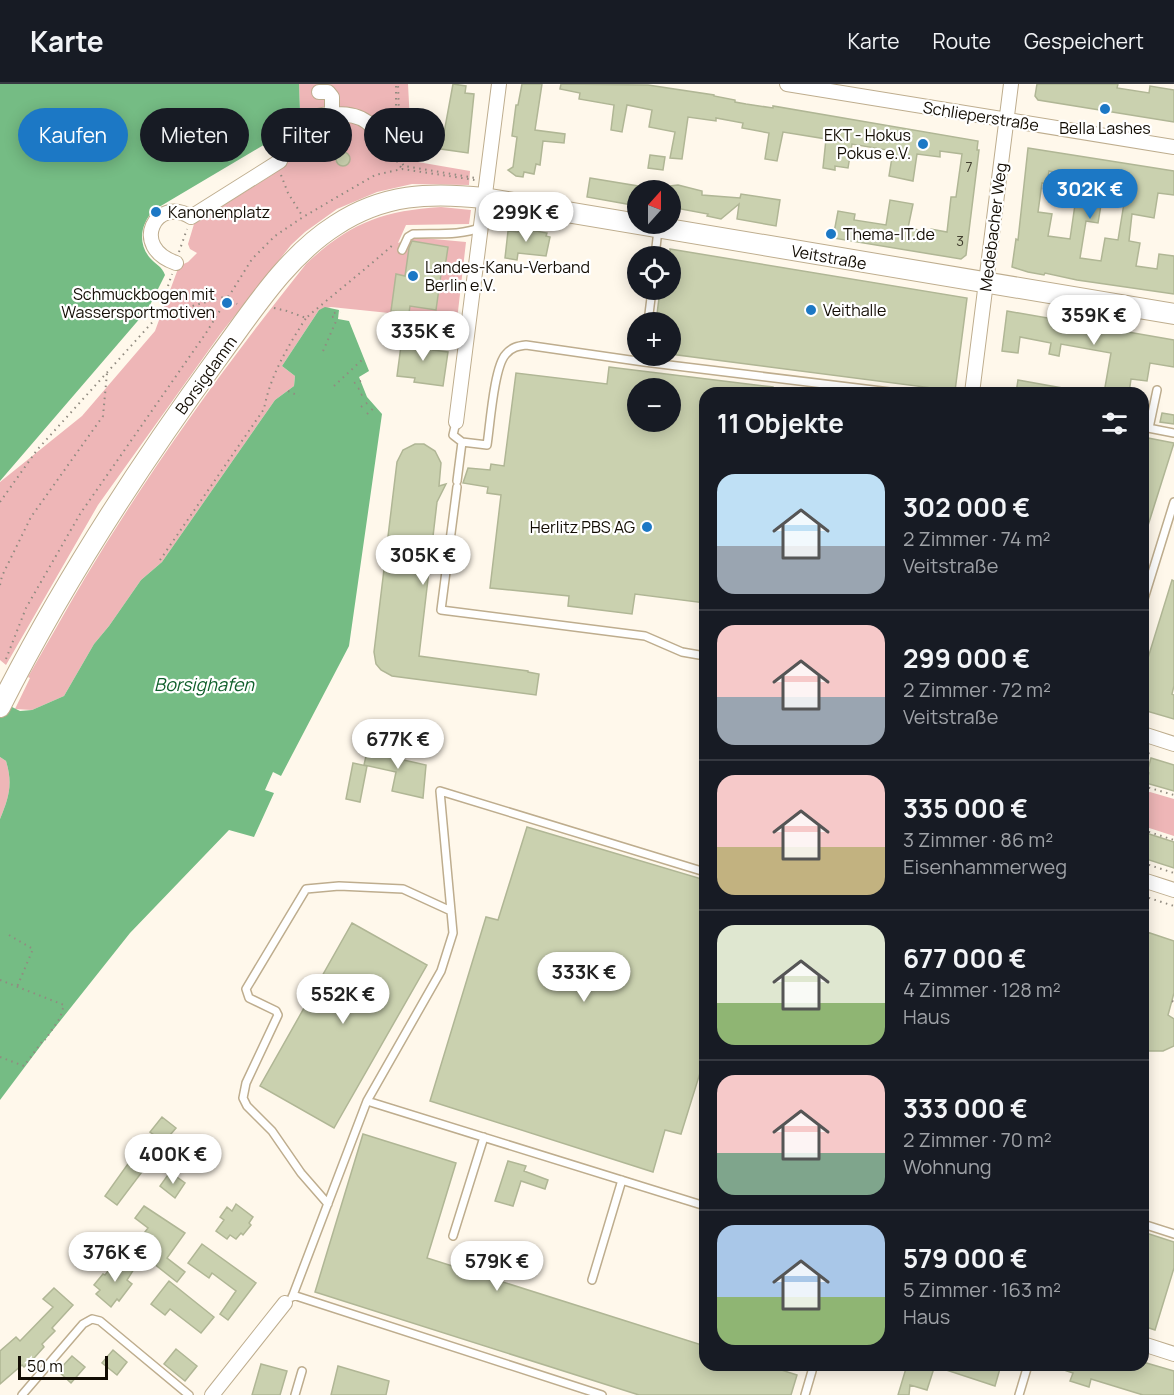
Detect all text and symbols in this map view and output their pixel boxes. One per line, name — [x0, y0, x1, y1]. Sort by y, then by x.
text: Karte — [30, 22, 104, 60]
text: Karte — [848, 27, 900, 55]
text: Route — [933, 27, 991, 55]
text: Gespeichert — [1024, 27, 1144, 55]
street label: Schlieperstraße — [921, 96, 1041, 136]
marker: Bella Lashes — [1098, 102, 1112, 116]
chip: Kaufen — [18, 108, 128, 162]
chip: Mieten — [140, 108, 249, 162]
chip: Filter — [261, 108, 352, 162]
chip: Neu — [364, 108, 445, 162]
place label: Bella Lashes — [1059, 117, 1151, 139]
place label: EKT - Hokus Pokus e.V. — [824, 124, 911, 164]
marker: EKT - Hokus Pokus e.V. — [916, 137, 930, 151]
house number: 7 — [965, 157, 973, 176]
street label: Medebacher Weg — [974, 161, 1012, 293]
pin: 302K € — [1041, 169, 1139, 220]
text: 302K € — [1057, 175, 1123, 202]
north arrow — [627, 180, 681, 234]
map controls — [627, 180, 681, 432]
pin: 299K € — [477, 192, 575, 243]
text: 299K € — [493, 198, 559, 225]
place label: Kanonenplatz — [168, 201, 270, 223]
marker: Kanonenplatz — [149, 205, 163, 219]
place label: Thema-IT.de — [843, 223, 935, 245]
marker: Thema-IT.de — [824, 227, 838, 241]
house number: 3 — [956, 231, 964, 250]
street label: Veitstraße — [790, 240, 868, 274]
button: locate — [627, 246, 681, 300]
place label: Landes-Kanu-Verband Berlin e.V. — [425, 256, 590, 296]
marker: Landes-Kanu-Verband Berlin e.V. — [406, 269, 420, 283]
place label: Schmuckbogen mit Wassersportmotiven — [61, 283, 215, 323]
pin: 359K € — [1045, 295, 1143, 346]
marker: Schmuckbogen mit Wassersportmotiven — [220, 296, 234, 310]
place label: Veithalle — [823, 299, 886, 321]
text: 359K € — [1061, 301, 1127, 328]
marker: Veithalle — [804, 303, 818, 317]
pin: 335K € — [374, 311, 472, 362]
button: + — [627, 312, 681, 366]
text: 335K € — [390, 317, 456, 344]
street label: Borsigdamm — [170, 331, 242, 419]
button: − — [627, 378, 681, 432]
text: 11 Objekte — [717, 405, 844, 441]
icon: filters — [1098, 407, 1131, 440]
text: 302 000 € — [903, 489, 1030, 525]
icon: home — [765, 498, 837, 570]
place label: Herlitz PBS AG — [530, 516, 635, 538]
marker: Herlitz PBS AG — [640, 520, 654, 534]
text: 2 Zimmer · 74 m² — [903, 525, 1051, 552]
pin: 305K € — [374, 535, 472, 586]
text: 305K € — [390, 541, 456, 568]
text: Veitstraße — [903, 552, 998, 579]
text: 299 000 € — [903, 640, 1030, 676]
icon: home — [765, 649, 837, 721]
water label: Borsighafen — [154, 672, 255, 696]
text: 2 Zimmer · 72 m² — [903, 676, 1051, 703]
text: Veitstraße — [903, 703, 998, 730]
pin: 677K € — [349, 719, 447, 770]
text: 677K € — [366, 725, 430, 752]
text: 335 000 € — [903, 790, 1028, 826]
icon: home — [765, 799, 837, 871]
text: 3 Zimmer · 86 m² — [903, 826, 1053, 853]
text: Eisenhammerweg — [903, 853, 1067, 880]
text: 677 000 € — [903, 940, 1027, 976]
icon: home — [765, 949, 837, 1021]
pin: 333K € — [535, 952, 633, 1003]
text: 333K € — [551, 958, 617, 985]
pin: 552K € — [294, 974, 392, 1025]
text: 4 Zimmer · 128 m² — [903, 976, 1061, 1003]
text: 552K € — [310, 980, 376, 1007]
text: Haus — [903, 1003, 950, 1030]
text: 333 000 € — [903, 1090, 1028, 1126]
icon: home — [765, 1099, 837, 1171]
text: 2 Zimmer · 70 m² — [903, 1126, 1052, 1153]
pin: 400K € — [124, 1134, 222, 1185]
text: 400K € — [139, 1140, 207, 1167]
text: Wohnung — [903, 1153, 992, 1180]
pin: 376K € — [66, 1232, 164, 1283]
text: 376K € — [83, 1238, 147, 1265]
text: 579 000 € — [903, 1240, 1028, 1276]
pin: 579K € — [448, 1241, 546, 1292]
text: 579K € — [464, 1247, 530, 1274]
icon: home — [765, 1249, 837, 1321]
text: 5 Zimmer · 163 m² — [903, 1276, 1061, 1303]
text: Haus — [903, 1303, 950, 1330]
scale bar — [18, 1353, 108, 1380]
text: 50 m — [27, 1355, 63, 1377]

